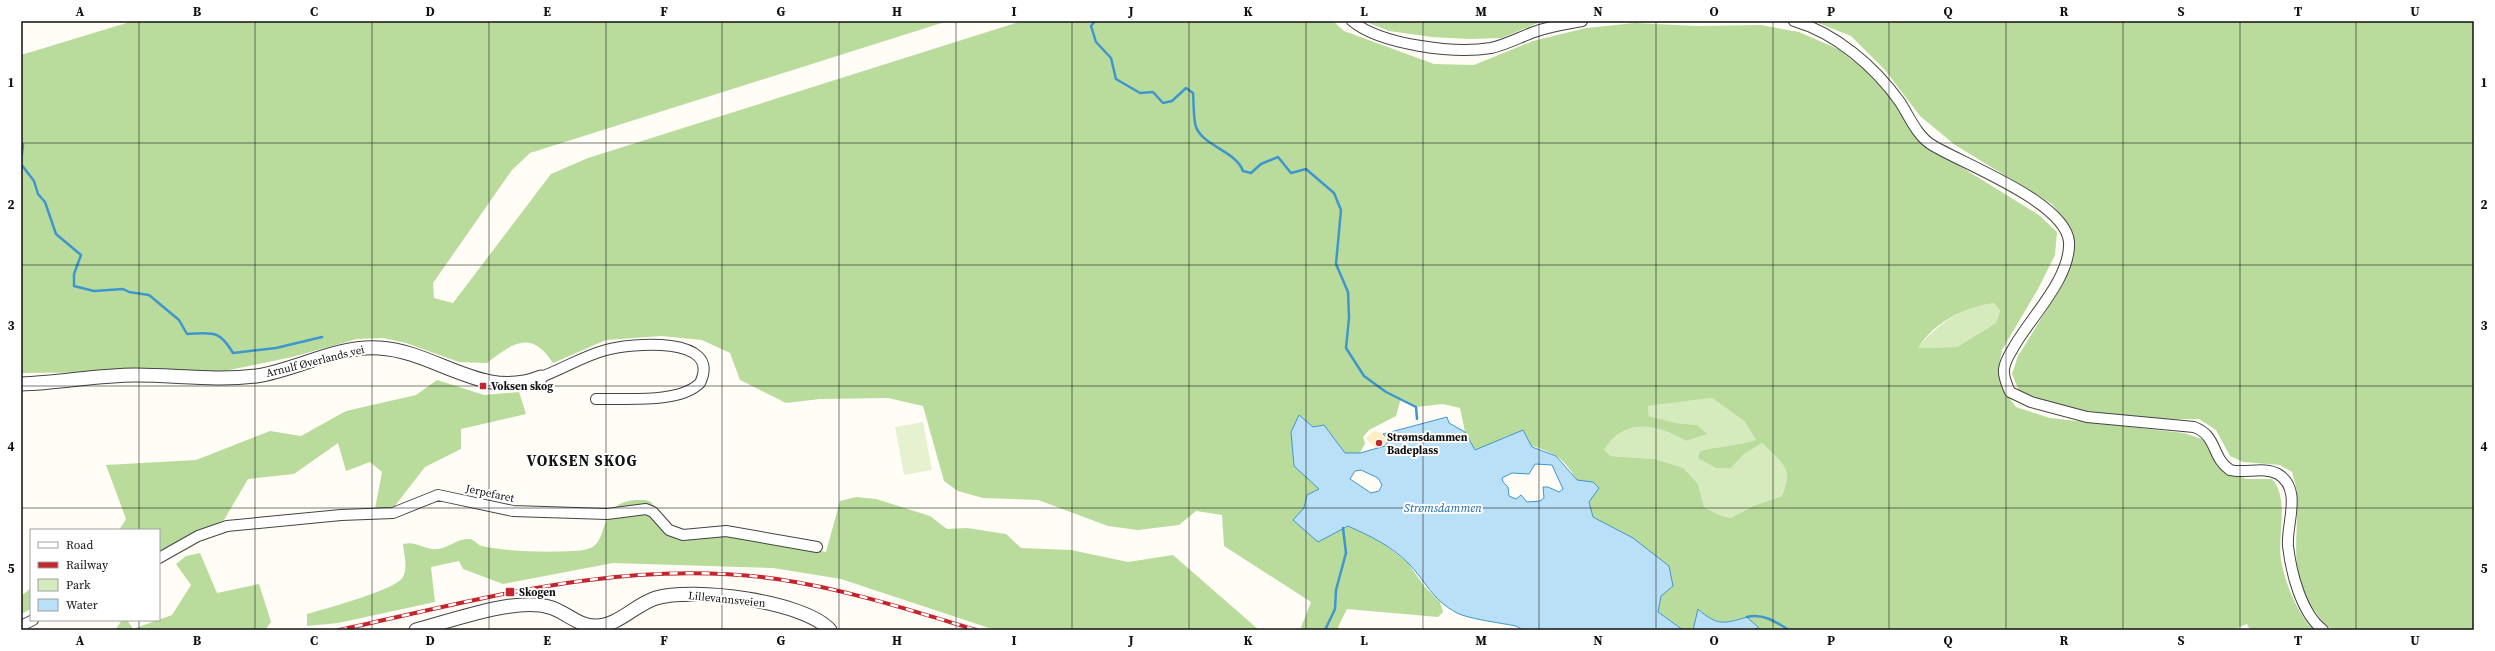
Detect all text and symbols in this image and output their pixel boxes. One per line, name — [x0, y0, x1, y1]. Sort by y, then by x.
text: A — [76, 3, 85, 20]
text: B — [193, 3, 202, 20]
text: C — [310, 3, 318, 20]
text: D — [425, 3, 435, 20]
text: E — [543, 3, 551, 20]
text: F — [660, 3, 668, 20]
text: G — [777, 3, 786, 20]
text: H — [892, 3, 902, 20]
text: I — [1011, 3, 1017, 20]
text: J — [1127, 3, 1134, 20]
text: K — [1243, 3, 1253, 20]
text: L — [1360, 3, 1368, 20]
text: M — [1475, 3, 1487, 20]
text: N — [1593, 3, 1603, 20]
text: O — [1709, 3, 1719, 20]
text: P — [1827, 3, 1835, 20]
text: Q — [1943, 3, 1953, 20]
text: R — [2060, 3, 2069, 20]
text: S — [2177, 3, 2185, 20]
text: T — [2294, 3, 2302, 20]
text: U — [2410, 3, 2420, 20]
text: 1 — [7, 74, 15, 91]
text: 1 — [2480, 74, 2488, 91]
text: 2 — [7, 196, 15, 213]
text: 2 — [2480, 196, 2488, 213]
text: 3 — [7, 317, 15, 334]
text: 3 — [2480, 317, 2488, 334]
street label: Arnulf Øverlands vei — [264, 342, 366, 381]
place label: Voksen skog — [491, 379, 553, 394]
marker: Voksen skog — [478, 381, 488, 391]
place label: Strømsdammen Badeplass — [1387, 430, 1468, 458]
text: 4 — [7, 438, 15, 455]
marker: Strømsdammen Badeplass — [1374, 438, 1384, 448]
text: 4 — [2480, 438, 2488, 455]
district label: VOKSEN SKOG — [526, 450, 638, 471]
street label: Jerpefaret — [463, 481, 516, 506]
water label: Strømsdammen — [1404, 500, 1482, 516]
legend — [30, 529, 160, 621]
text: Road — [66, 537, 93, 553]
text: Railway — [66, 557, 109, 573]
text: 5 — [7, 560, 15, 577]
text: 5 — [2480, 560, 2488, 577]
text: Park — [66, 577, 91, 593]
place label: Skogen — [519, 585, 556, 600]
marker: Skogen — [504, 586, 516, 598]
street label: Lillevannsveien — [688, 588, 767, 611]
text: Water — [66, 597, 98, 613]
text: A — [76, 632, 85, 649]
text: B — [193, 632, 202, 649]
text: C — [310, 632, 318, 649]
text: D — [425, 632, 435, 649]
text: E — [543, 632, 551, 649]
text: F — [660, 632, 668, 649]
text: G — [777, 632, 786, 649]
text: H — [892, 632, 902, 649]
text: I — [1011, 632, 1017, 649]
text: J — [1127, 632, 1134, 649]
text: K — [1243, 632, 1253, 649]
text: L — [1360, 632, 1368, 649]
text: M — [1475, 632, 1487, 649]
text: N — [1593, 632, 1603, 649]
text: O — [1709, 632, 1719, 649]
text: P — [1827, 632, 1835, 649]
text: Q — [1943, 632, 1953, 649]
text: R — [2060, 632, 2069, 649]
text: S — [2177, 632, 2185, 649]
text: T — [2294, 632, 2302, 649]
text: U — [2410, 632, 2420, 649]

